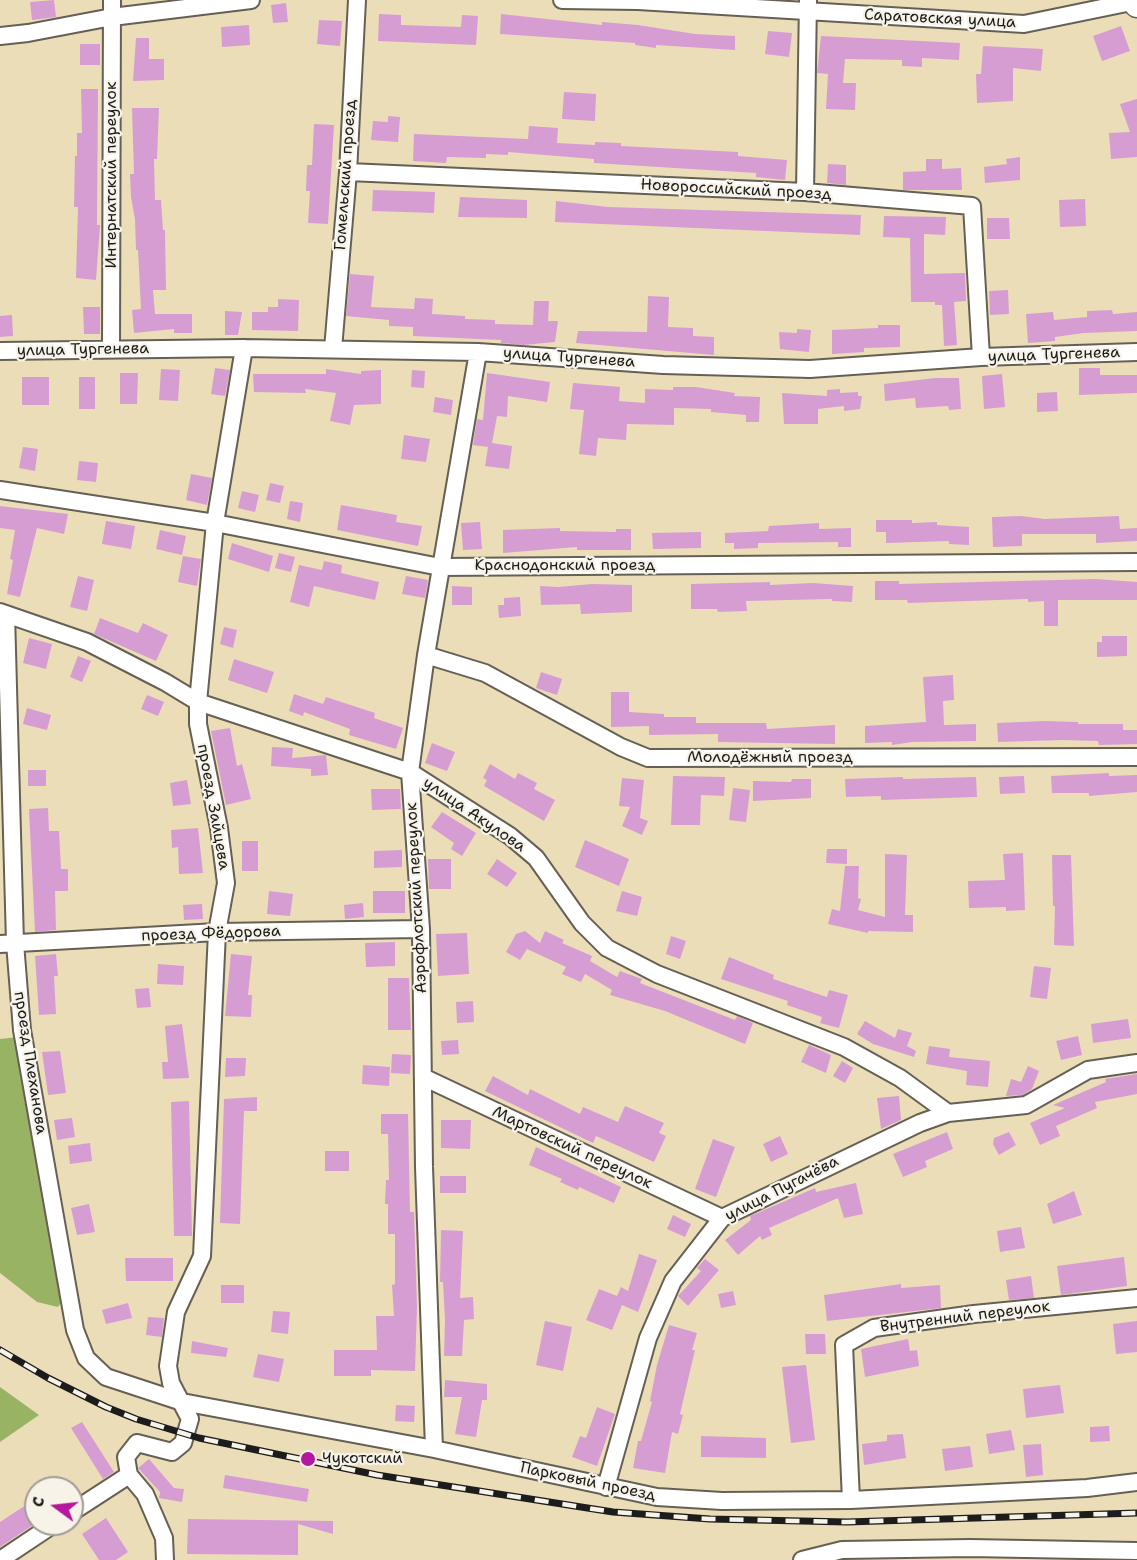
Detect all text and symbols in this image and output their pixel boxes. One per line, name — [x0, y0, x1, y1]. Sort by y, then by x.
street label: Саратовская улица — [863, 5, 1017, 33]
street label: Интернатский переулок — [102, 82, 122, 268]
street label: Гомельский проезд — [331, 99, 361, 251]
street label: Новороссийский проезд — [640, 175, 832, 205]
street label: улица Тургенева — [17, 339, 149, 361]
street label: улица Тургенева — [988, 343, 1120, 367]
street label: улица Тургенева — [502, 344, 636, 372]
street label: Краснодонский проезд — [475, 556, 655, 576]
street label: проезд Зайцева — [192, 743, 234, 871]
street label: Молодёжный проезд — [687, 748, 853, 768]
street label: улица Акулова — [419, 774, 529, 856]
street label: Аэрофлотский переулок — [402, 802, 432, 994]
street label: проезд Фёдорова — [141, 922, 281, 946]
street label: проезд Плеханова — [9, 990, 51, 1136]
street label: Мартовский переулок — [489, 1102, 655, 1194]
street label: улица Пугачёва — [722, 1152, 842, 1226]
street label: Внутренний переулок — [879, 1297, 1051, 1337]
place label: Чукотский — [322, 1449, 403, 1469]
marker: Чукотский — [299, 1450, 317, 1468]
street label: Парковый проезд — [518, 1458, 658, 1506]
north arrow — [24, 1476, 84, 1536]
text: С — [27, 1494, 49, 1509]

